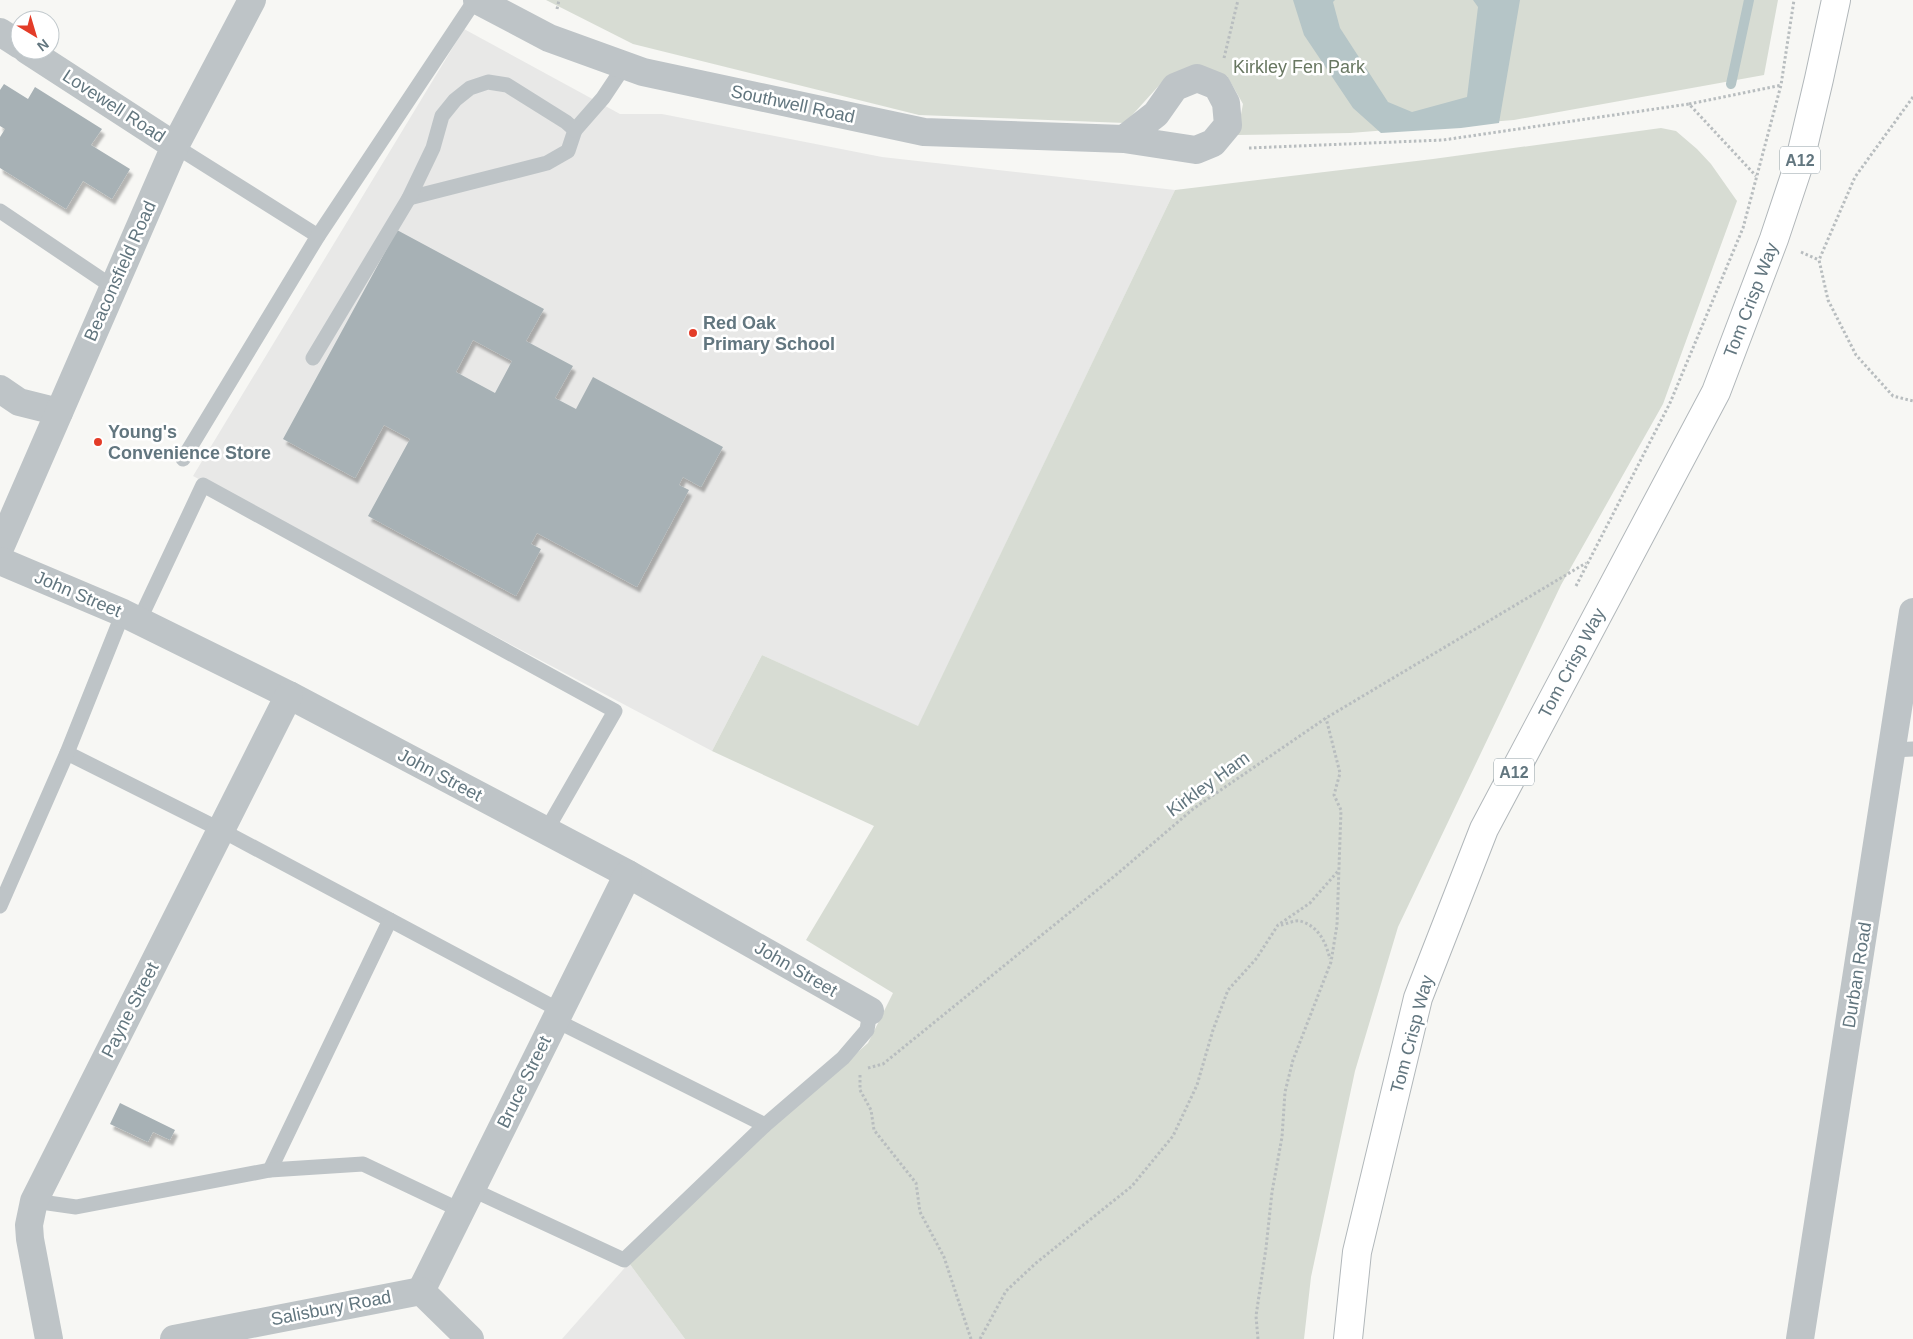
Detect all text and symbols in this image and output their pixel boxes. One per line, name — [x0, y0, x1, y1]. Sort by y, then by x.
north arrow — [10, 10, 60, 60]
text: N — [34, 36, 52, 55]
park label: Kirkley Fen Park — [1233, 57, 1366, 77]
street label: Lovewell Road — [59, 65, 169, 147]
street label: Southwell Road — [729, 81, 857, 127]
road number: A12 — [1780, 146, 1820, 174]
street label: Beaconsfield Road — [80, 198, 160, 344]
street label: Tom Crisp Way — [1720, 240, 1782, 360]
place label: Red Oak Primary School — [703, 313, 835, 354]
marker: Red Oak Primary School — [687, 327, 699, 339]
place label: Young's Convenience Store — [108, 422, 271, 463]
marker: Young's Convenience Store — [92, 436, 104, 448]
street label: John Street — [32, 567, 124, 621]
street label: Tom Crisp Way — [1535, 605, 1609, 721]
street label: John Street — [395, 745, 485, 805]
street label: Kirkley Ham — [1163, 747, 1253, 821]
road number: A12 — [1494, 759, 1534, 786]
street label: Durban Road — [1839, 921, 1875, 1029]
street label: John Street — [751, 937, 841, 1001]
street label: Payne Street — [97, 959, 163, 1061]
street label: Tom Crisp Way — [1387, 973, 1437, 1095]
street label: Bruce Street — [493, 1033, 555, 1131]
street label: Salisbury Road — [269, 1287, 393, 1329]

